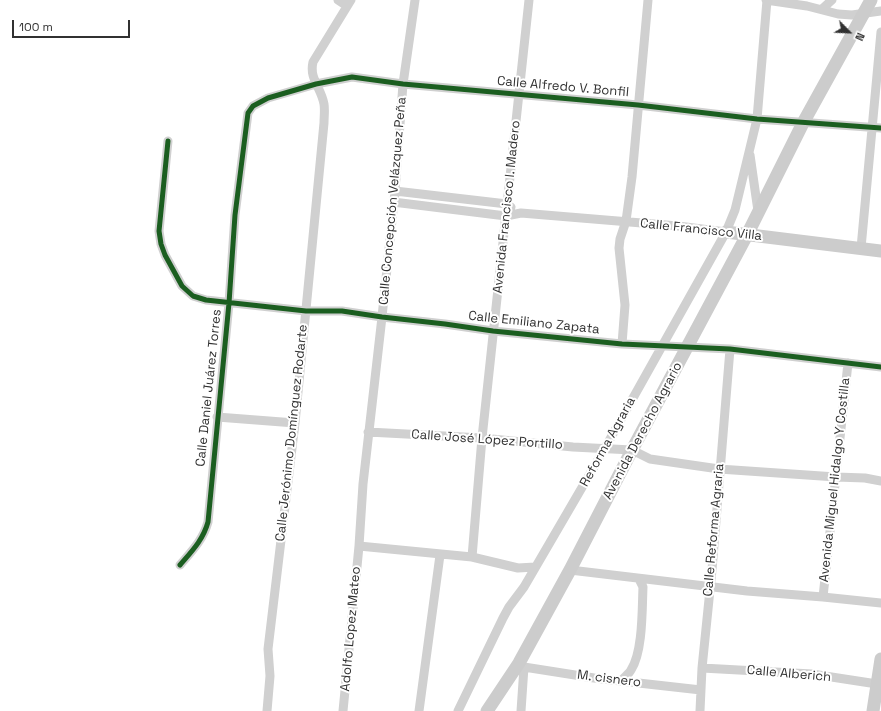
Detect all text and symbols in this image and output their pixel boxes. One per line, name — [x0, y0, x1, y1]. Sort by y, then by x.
scale bar — [14, 12, 132, 38]
north arrow — [829, 12, 869, 52]
text: 100 m — [19, 19, 53, 35]
text: N — [852, 31, 868, 43]
street label: Calle Alfredo V. Bonfil — [496, 73, 630, 101]
street label: Calle Concepción Velázquez Peña — [376, 96, 410, 306]
street label: Avenida Francisco I. Madero — [490, 120, 524, 294]
street label: Calle Francisco Villa — [639, 216, 763, 244]
street label: Calle Daniel Juárez Torres — [193, 308, 225, 468]
street label: Calle Emiliano Zapata — [468, 308, 600, 338]
street label: Calle Jerónimo Domínguez Rodarte — [273, 324, 311, 542]
street label: Avenida Derecho Agrario — [600, 360, 686, 502]
street label: Avenida Miguel Hidalgo Y Costilla — [817, 377, 853, 583]
street label: Reforma Agraria — [577, 394, 639, 490]
street label: Calle José López Portillo — [411, 427, 563, 453]
street label: Calle Reforma Agraria — [700, 463, 728, 597]
street label: Adolfo Lopez Mateo — [338, 566, 364, 692]
street label: Calle Alberich — [746, 663, 832, 685]
street label: M. cisnero — [576, 667, 642, 691]

